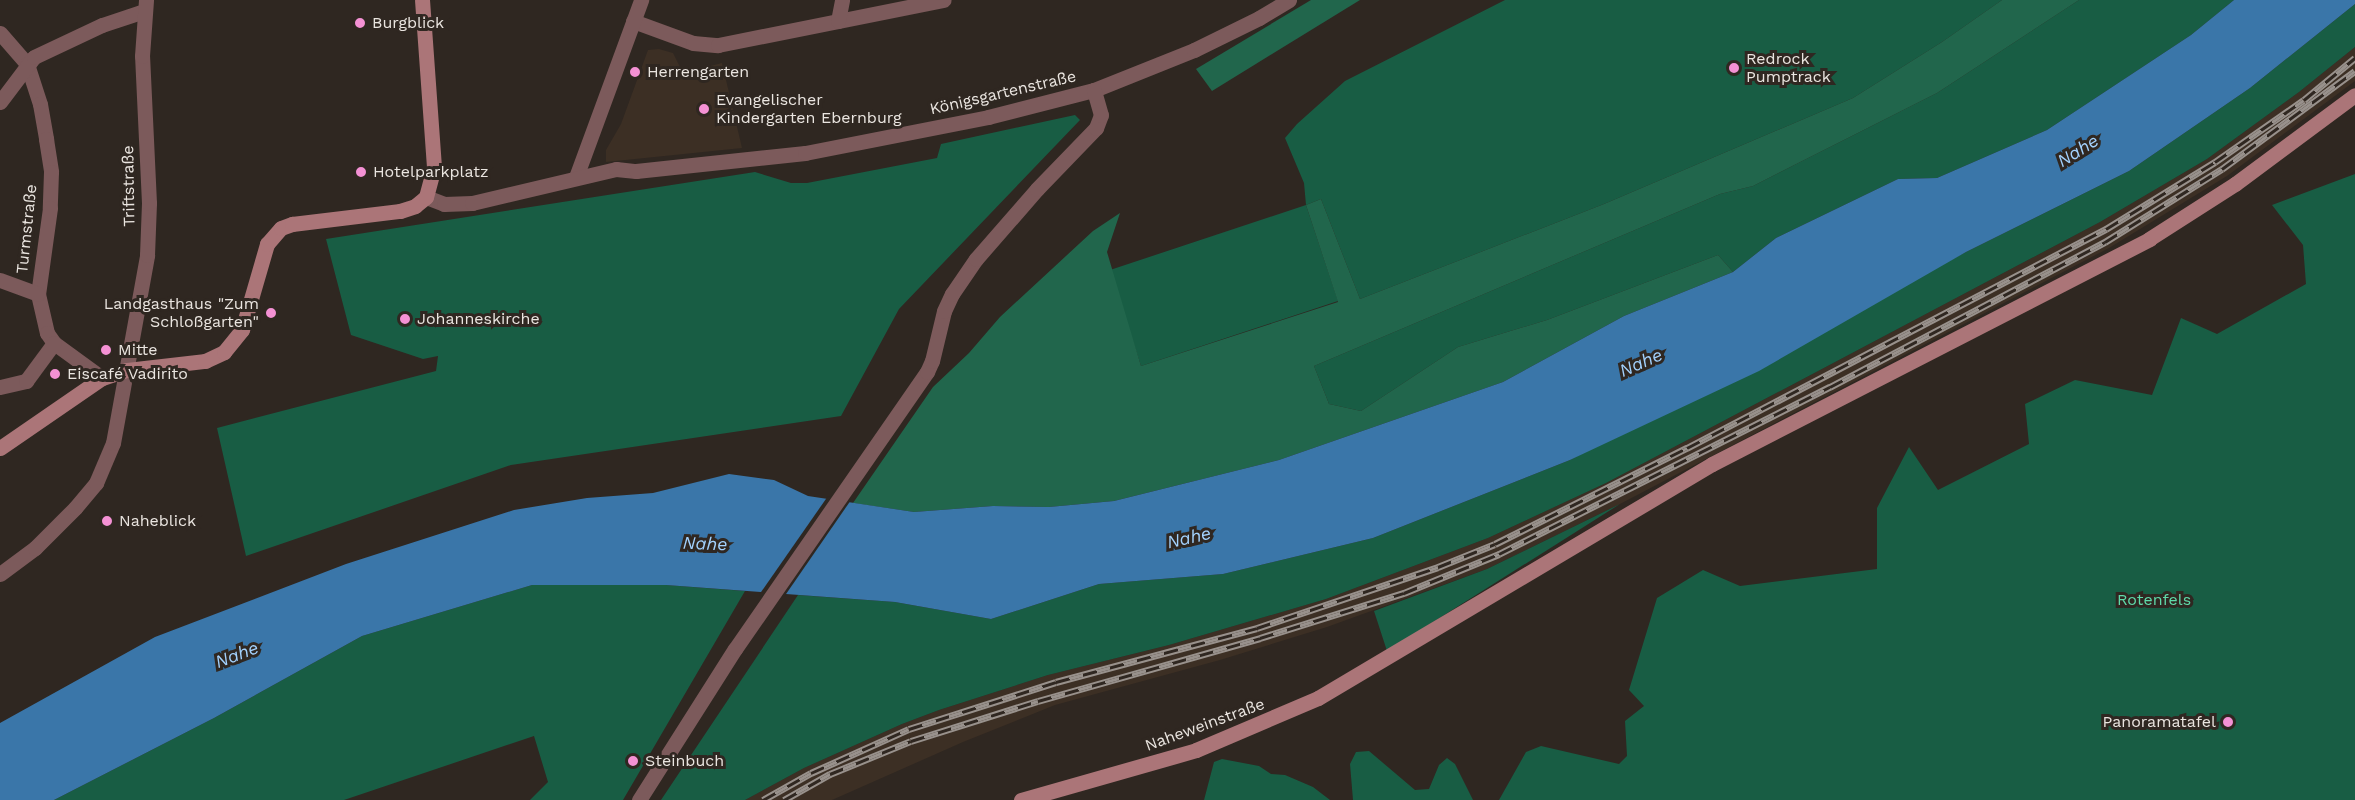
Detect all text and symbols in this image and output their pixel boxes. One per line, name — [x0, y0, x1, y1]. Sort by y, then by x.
place label: Burgblick — [372, 13, 444, 33]
marker: Burgblick — [353, 16, 367, 30]
place label: Redrock Pumptrack — [1746, 49, 1831, 87]
marker: Redrock Pumptrack — [1727, 61, 1741, 75]
place label: Herrengarten — [647, 62, 749, 82]
marker: Herrengarten — [628, 65, 642, 79]
street label: Königsgartenstraße — [928, 67, 1078, 119]
place label: Evangelischer Kindergarten Ebernburg — [716, 90, 901, 128]
marker: Evangelischer Kindergarten Ebernburg — [697, 102, 711, 116]
water label: Nahe — [2053, 130, 2103, 172]
street label: Triftstraße — [119, 145, 139, 227]
place label: Hotelparkplatz — [373, 162, 489, 182]
marker: Hotelparkplatz — [354, 165, 368, 179]
street label: Turmstraße — [13, 183, 41, 275]
place label: Landgasthaus "Zum Schloßgarten" — [104, 294, 259, 332]
marker: Landgasthaus "Zum Schloßgarten" — [264, 306, 278, 320]
place label: Johanneskirche — [417, 309, 540, 329]
marker: Johanneskirche — [398, 312, 412, 326]
place label: Mitte — [118, 340, 158, 360]
marker: Mitte — [99, 343, 113, 357]
water label: Nahe — [1616, 344, 1666, 382]
place label: Eiscafé Vadirito — [67, 364, 188, 384]
marker: Eiscafé Vadirito — [48, 367, 62, 381]
place label: Naheblick — [119, 511, 196, 531]
marker: Naheblick — [100, 514, 114, 528]
water label: Nahe — [1165, 522, 1213, 554]
water label: Nahe — [682, 532, 728, 556]
park label: Rotenfels — [2117, 590, 2191, 610]
water label: Nahe — [212, 637, 262, 673]
street label: Naheweinstraße — [1143, 694, 1267, 756]
place label: Panoramatafel — [2102, 712, 2216, 732]
marker: Panoramatafel — [2221, 715, 2235, 729]
place label: Steinbuch — [645, 751, 724, 771]
marker: Steinbuch — [626, 754, 640, 768]

